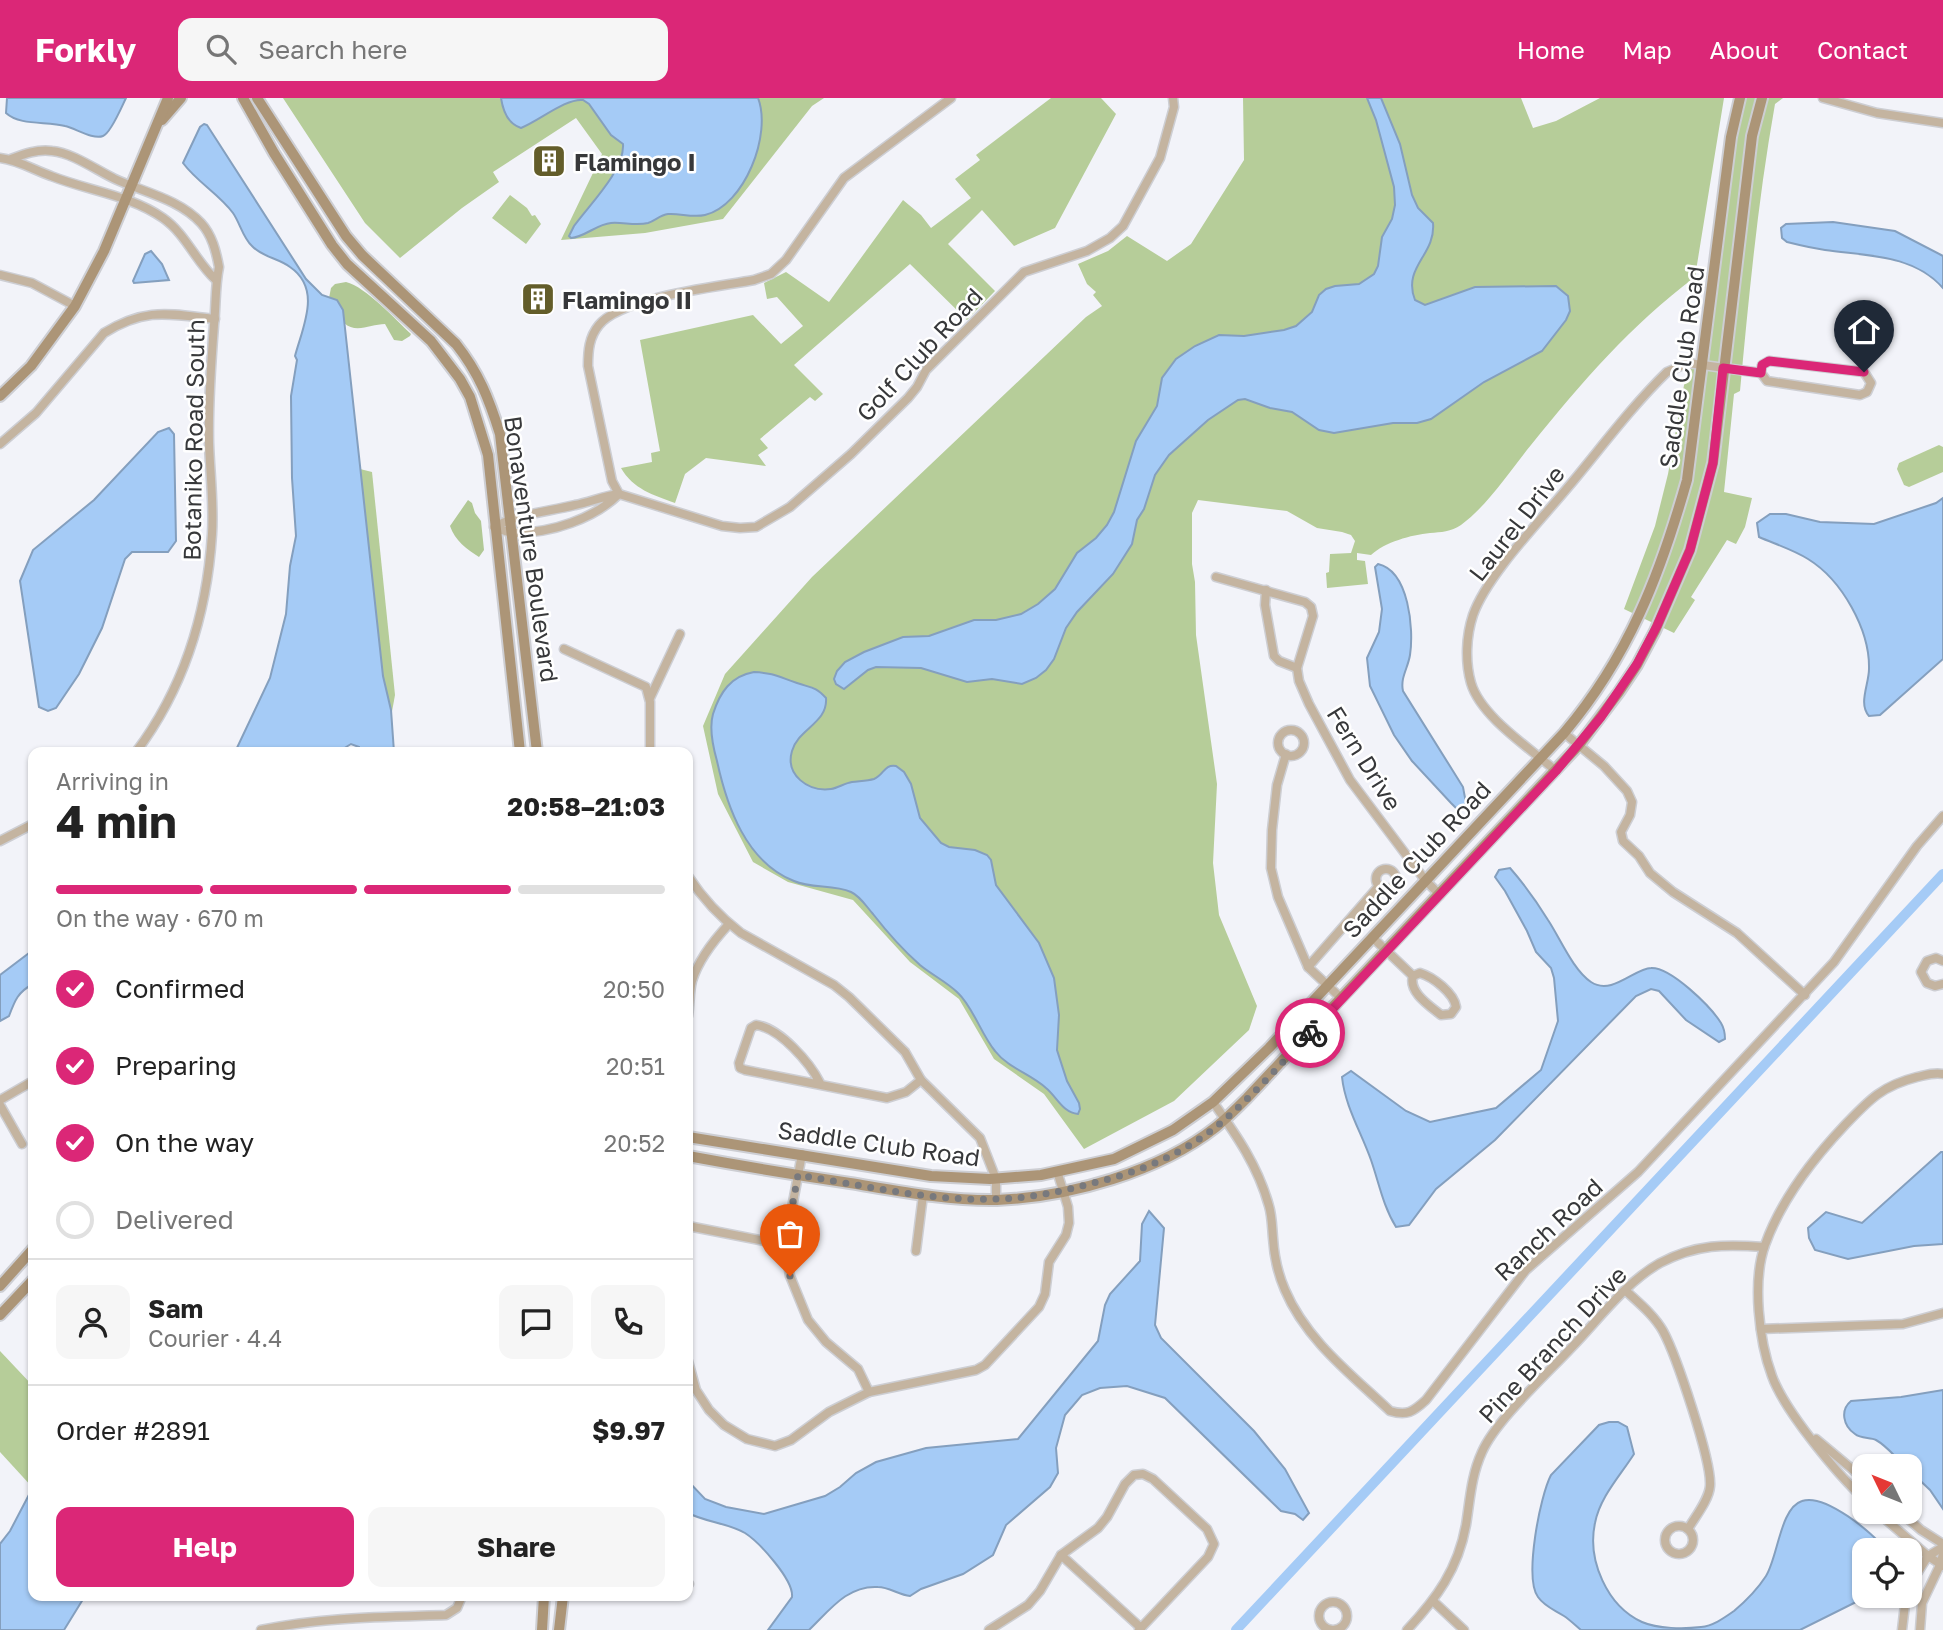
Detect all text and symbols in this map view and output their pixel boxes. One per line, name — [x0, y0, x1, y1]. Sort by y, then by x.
search box — [178, 18, 668, 81]
text: Forkly — [35, 30, 136, 69]
icon: search — [202, 30, 240, 68]
text: Search here — [258, 34, 407, 65]
text: Home — [1517, 35, 1585, 64]
text: Map — [1623, 35, 1672, 64]
text: About — [1710, 35, 1779, 64]
text: Contact — [1817, 35, 1908, 64]
building icon: Flamingo I — [530, 142, 568, 180]
place label: Flamingo I — [574, 147, 696, 176]
street label: Saddle Club Road — [1652, 264, 1710, 470]
building icon: Flamingo II — [519, 280, 557, 318]
street label: Golf Club Road — [850, 281, 988, 427]
place label: Flamingo II — [562, 285, 692, 314]
pin — [1834, 300, 1894, 372]
icon: home — [1845, 311, 1883, 349]
street label: Botaniko Road South — [176, 319, 210, 561]
street label: Bonaventure Boulevard — [499, 414, 565, 684]
street label: Laurel Drive — [1462, 460, 1570, 586]
street label: Fern Drive — [1322, 700, 1408, 816]
text: Arriving in — [56, 767, 169, 795]
street label: Saddle Club Road — [1336, 775, 1496, 943]
text: 20:58–21:03 — [507, 791, 665, 822]
text: 4 min — [56, 793, 177, 848]
text: On the way · 670 m — [56, 904, 264, 932]
icon: check — [56, 970, 94, 1008]
text: Confirmed — [115, 973, 245, 1004]
text: 20:50 — [603, 975, 665, 1003]
courier — [1275, 998, 1345, 1068]
icon: bike — [1291, 1014, 1329, 1052]
icon: check — [56, 1047, 94, 1085]
text: Preparing — [115, 1050, 237, 1081]
text: 20:51 — [606, 1052, 665, 1080]
street label: Saddle Club Road — [776, 1114, 982, 1172]
icon: check — [56, 1124, 94, 1162]
text: On the way — [115, 1127, 254, 1158]
text: 20:52 — [604, 1129, 665, 1157]
street label: Ranch Road — [1488, 1172, 1608, 1286]
text: Delivered — [115, 1204, 234, 1235]
pin — [760, 1204, 820, 1276]
icon: bag — [771, 1215, 809, 1253]
street label: Pine Branch Drive — [1472, 1260, 1632, 1428]
button: person — [56, 1285, 130, 1359]
button: chat — [499, 1285, 573, 1359]
button: phone — [591, 1285, 665, 1359]
text: Sam — [148, 1293, 203, 1324]
text: Courier · 4.4 — [148, 1324, 282, 1352]
text: Order #2891 — [56, 1415, 210, 1446]
text: $9.97 — [592, 1415, 665, 1446]
north arrow — [1852, 1454, 1922, 1524]
map controls — [1852, 1454, 1922, 1608]
button: Help — [56, 1507, 354, 1587]
button: Share — [368, 1507, 665, 1587]
button: locate — [1852, 1538, 1922, 1608]

